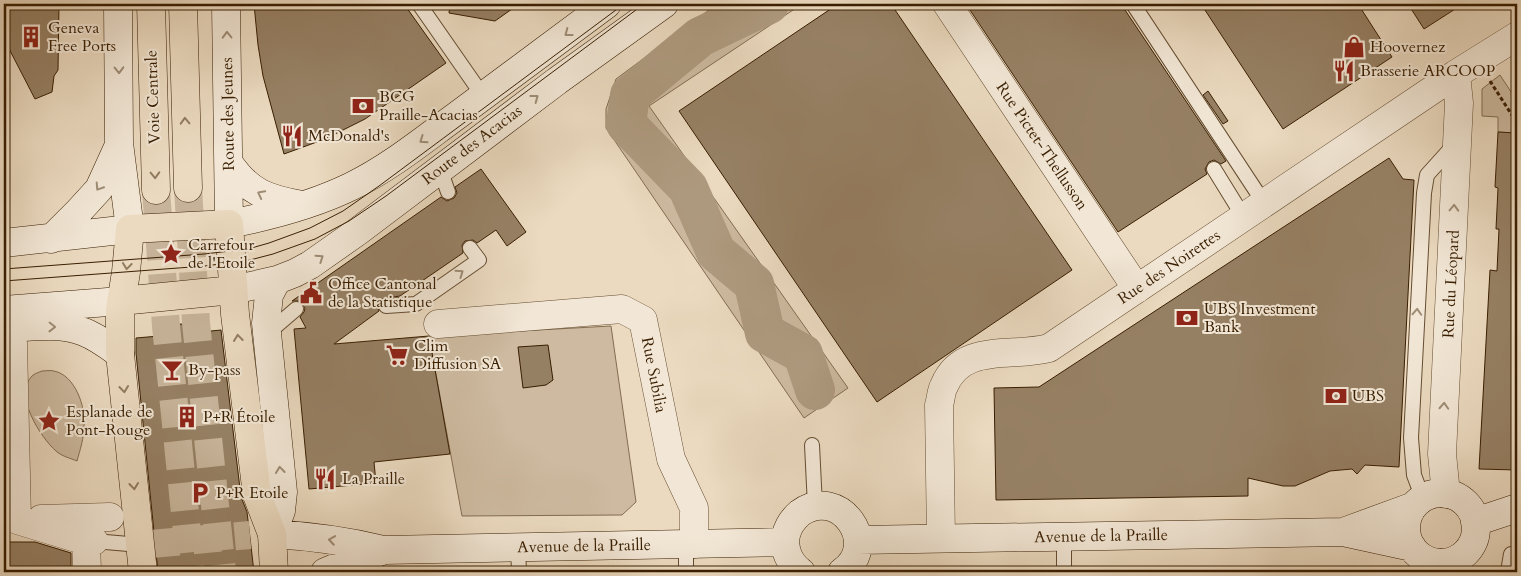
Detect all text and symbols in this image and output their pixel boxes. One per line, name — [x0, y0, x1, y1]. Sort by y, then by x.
place label: Geneva Free Ports — [48, 17, 116, 57]
building icon: Geneva Free Ports — [18, 24, 44, 50]
one-way arrow — [564, 27, 574, 36]
one-way arrow — [221, 31, 232, 39]
shop icon: Hoovernez — [1341, 34, 1367, 60]
place label: Hoovernez — [1370, 36, 1445, 58]
street label: Voie Centrale — [140, 50, 166, 144]
street label: Route des Jeunes — [216, 57, 240, 171]
restaurant icon: Brasserie ARCOOP — [1331, 58, 1357, 84]
place label: Brasserie ARCOOP — [1360, 60, 1495, 82]
one-way arrow — [114, 66, 124, 74]
street label: Rue Pictet-Thellusson — [991, 78, 1093, 214]
place label: BCG Praille-Acacias — [379, 86, 478, 126]
bank icon: BCG Praille-Acacias — [350, 93, 376, 119]
one-way arrow — [529, 95, 539, 104]
street label: Route des Acacias — [417, 100, 527, 190]
one-way arrow — [180, 117, 190, 125]
restaurant icon: McDonald's — [279, 123, 305, 149]
place label: McDonald's — [308, 125, 390, 147]
one-way arrow — [420, 134, 429, 143]
one-way arrow — [150, 171, 161, 179]
one-way arrow — [96, 182, 105, 191]
one-way arrow — [257, 190, 266, 200]
one-way arrow — [1449, 204, 1460, 212]
street label: Rue des Noirettes — [1113, 224, 1225, 310]
street label: Rue du Léopard — [1437, 229, 1465, 339]
place label: Carrefour de l'Etoile — [188, 234, 255, 274]
place icon: Carrefour de l'Etoile — [158, 241, 184, 267]
one-way arrow — [314, 254, 323, 264]
one-way arrow — [122, 262, 133, 270]
one-way arrow — [454, 270, 464, 279]
place label: Office Cantonal de la Statistique — [328, 273, 437, 313]
public building icon: Office Cantonal de la Statistique — [298, 280, 324, 306]
place label: UBS Investment Bank — [1204, 298, 1316, 338]
bank icon: UBS Investment Bank — [1174, 305, 1200, 331]
one-way arrow — [1411, 308, 1422, 316]
one-way arrow — [49, 322, 57, 332]
one-way arrow — [233, 334, 244, 342]
place label: Clim Diffusion SA — [414, 335, 502, 375]
street label: Rue Subilia — [636, 335, 672, 415]
supermarket icon: Clim Diffusion SA — [384, 342, 410, 368]
bar icon: By-pass — [159, 357, 185, 383]
place label: By-pass — [188, 359, 241, 381]
bank icon: UBS — [1323, 383, 1349, 409]
one-way arrow — [118, 385, 129, 393]
place label: UBS — [1352, 385, 1384, 407]
place label: Esplanade de Pont-Rouge — [66, 401, 153, 441]
one-way arrow — [1439, 401, 1450, 409]
building icon: P+R Étoile — [174, 404, 200, 430]
place label: P+R Étoile — [203, 406, 275, 428]
place icon: Esplanade de Pont-Rouge — [36, 408, 62, 434]
one-way arrow — [275, 465, 286, 473]
restaurant icon: La Praille — [312, 466, 338, 492]
place label: La Praille — [342, 468, 405, 490]
parking icon: P+R Etoile — [187, 480, 213, 506]
one-way arrow — [128, 482, 139, 490]
place label: P+R Etoile — [216, 482, 288, 504]
street label: Avenue de la Praille — [1034, 524, 1168, 548]
street label: Avenue de la Praille — [517, 534, 651, 558]
one-way arrow — [328, 536, 337, 546]

